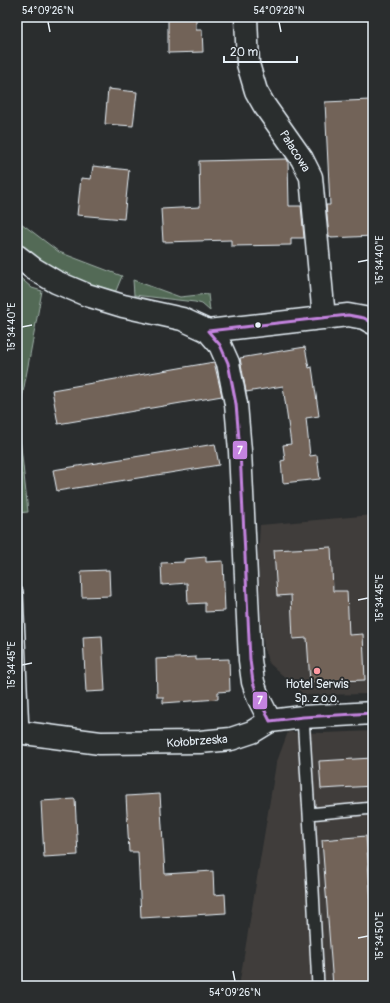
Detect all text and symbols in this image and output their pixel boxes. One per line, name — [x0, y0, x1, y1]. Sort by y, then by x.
text: 54°09'26"N — [22, 5, 74, 17]
text: 54°09'28"N — [253, 5, 305, 17]
scale bar — [224, 38, 297, 64]
text: 20 m — [230, 45, 259, 60]
street label: Pałacowa — [276, 128, 313, 175]
text: 15°34'40"E — [374, 236, 386, 284]
text: 15°34'40"E — [6, 303, 18, 351]
unlabelled marker — [253, 320, 263, 330]
line badge: 7 — [232, 440, 248, 460]
text: 7 — [237, 444, 243, 457]
text: 15°34'45"E — [374, 574, 386, 622]
text: 15°34'45"E — [6, 641, 18, 689]
marker: Hotel Serwis Sp. z o.o. — [312, 666, 322, 676]
place label: Hotel Serwis Sp. z o.o. — [285, 677, 349, 706]
line badge: 7 — [252, 691, 268, 710]
text: 7 — [257, 694, 263, 707]
street label: Kołobrzeska — [166, 732, 229, 751]
text: 15°34'50"E — [374, 912, 386, 960]
text: 54°09'26"N — [209, 987, 261, 999]

